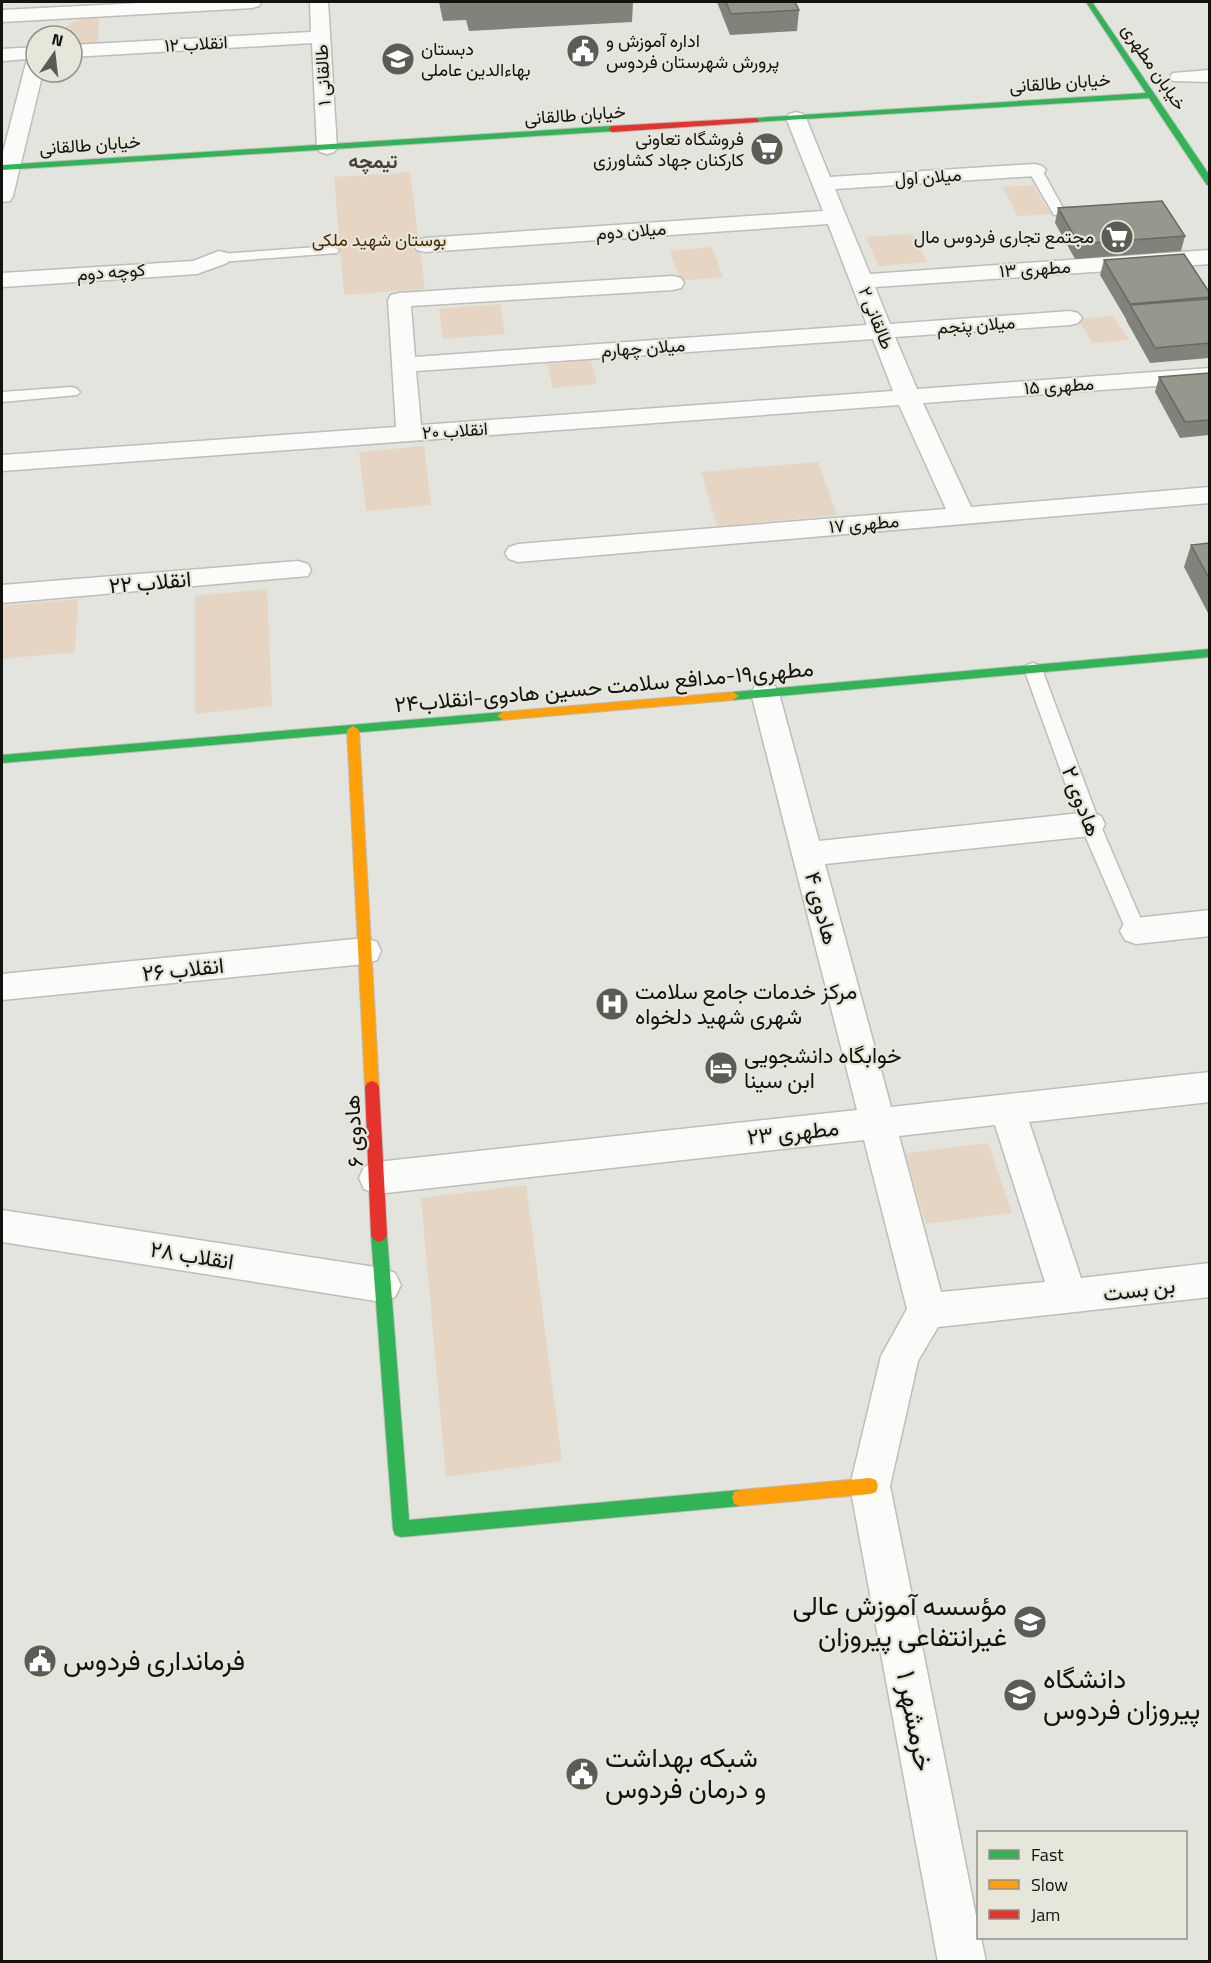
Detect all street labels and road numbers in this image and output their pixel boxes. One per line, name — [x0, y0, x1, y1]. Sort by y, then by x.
street label: خیابان مطهری — [1115, 18, 1194, 116]
street label: انقلاب ۱۲ — [164, 28, 228, 59]
street label: طالقانی ۱ — [307, 44, 338, 106]
street label: خیابان طالقانی — [1008, 65, 1112, 100]
street label: خیابان طالقانی — [523, 97, 627, 132]
street label: خیابان طالقانی — [38, 127, 142, 162]
street label: میلان اول — [894, 161, 962, 192]
street label: میلان دوم — [595, 215, 667, 246]
street label: مطهری ۱۳ — [998, 253, 1072, 284]
street label: کوچه دوم — [76, 256, 146, 287]
street label: طالقانی ۲ — [852, 282, 901, 353]
street label: میلان پنجم — [936, 308, 1016, 341]
street label: میلان چهارم — [600, 331, 686, 364]
street label: مطهری ۱۵ — [1023, 370, 1095, 401]
street label: انقلاب ۲۰ — [421, 415, 489, 446]
street label: مطهری ۱۷ — [828, 507, 900, 540]
street label: انقلاب ۲۲ — [107, 561, 193, 603]
street label: مطهری۱۹-مدافع سلامت حسین هادوی-انقلاب۲۴ — [393, 651, 815, 721]
street label: هادوی ۲ — [1053, 761, 1111, 841]
street label: هادوی ۴ — [796, 868, 848, 948]
street label: انقلاب ۲۶ — [140, 948, 226, 990]
street label: هادوی ۶ — [334, 1094, 372, 1168]
street label: مطهری ۲۳ — [745, 1110, 841, 1154]
street label: انقلاب ۲۸ — [148, 1232, 236, 1278]
street label: بن بست — [1101, 1268, 1177, 1310]
street label: خرمشهر ۱ — [887, 1667, 946, 1774]

